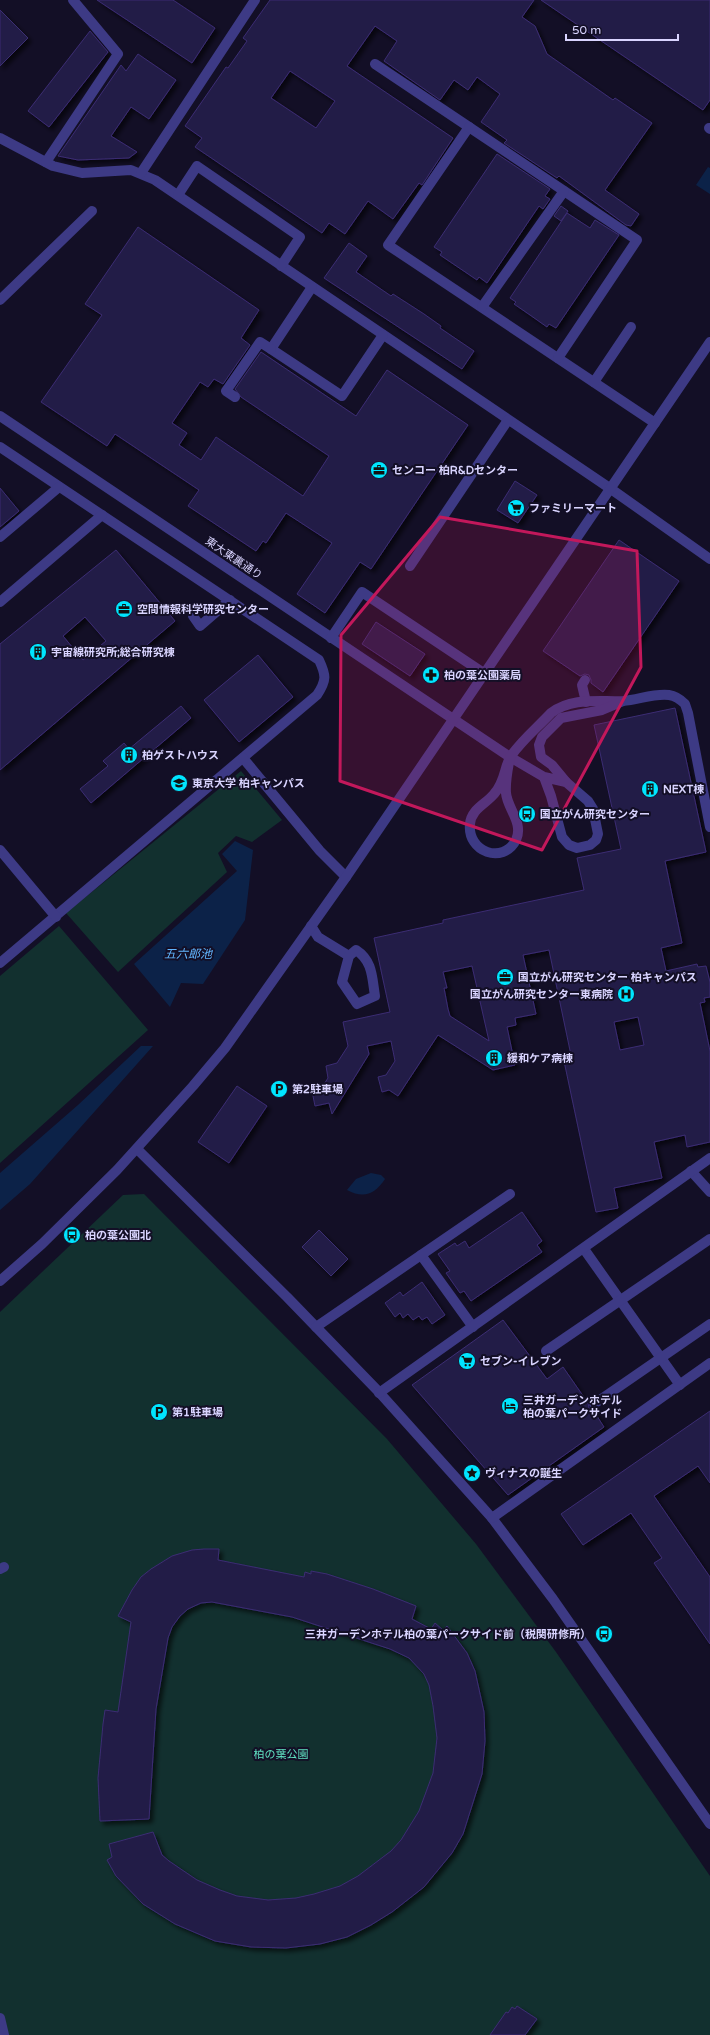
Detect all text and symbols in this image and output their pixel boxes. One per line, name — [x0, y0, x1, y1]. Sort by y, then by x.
scale bar — [566, 16, 678, 42]
text: 50 m — [572, 23, 601, 37]
office icon: センコー 柏R&Dセンター — [369, 460, 389, 480]
place label: センコー 柏R&Dセンター — [392, 464, 518, 477]
supermarket icon: ファミリーマート — [506, 498, 526, 518]
place label: ファミリーマート — [529, 502, 617, 515]
street label: 東大東裏通り — [203, 535, 265, 582]
office icon: 空間情報科学研究センター — [114, 599, 134, 619]
place label: 空間情報科学研究センター — [137, 603, 269, 616]
building icon: 宇宙線研究所;総合研究棟 — [28, 642, 48, 662]
place label: 宇宙線研究所;総合研究棟 — [51, 646, 175, 659]
pharmacy icon: 柏の葉公園薬局 — [421, 665, 441, 685]
place label: 柏の葉公園薬局 — [444, 669, 521, 682]
building icon: 柏ゲストハウス — [119, 745, 139, 765]
place label: 柏ゲストハウス — [142, 749, 219, 762]
school or university icon: 東京大学 柏キャンパス — [169, 773, 189, 793]
place label: 東京大学 柏キャンパス — [192, 777, 305, 790]
building icon: NEXT棟 — [640, 779, 660, 799]
place label: NEXT棟 — [663, 783, 704, 796]
bus stop icon: 国立がん研究センター — [517, 804, 537, 824]
place label: 国立がん研究センター — [540, 808, 650, 821]
water label: 五六郎池 — [164, 947, 213, 961]
office icon: 国立がん研究センター 柏キャンパス — [495, 967, 515, 987]
place label: 国立がん研究センター 柏キャンパス — [518, 971, 697, 984]
hospital icon: 国立がん研究センター東病院 — [616, 984, 636, 1004]
place label: 国立がん研究センター東病院 — [470, 988, 613, 1001]
building icon: 緩和ケア病棟 — [484, 1048, 504, 1068]
place label: 緩和ケア病棟 — [507, 1052, 573, 1065]
parking icon: 第2駐車場 — [269, 1079, 289, 1099]
place label: 第2駐車場 — [292, 1083, 343, 1096]
bus stop icon: 柏の葉公園北 — [62, 1225, 82, 1245]
place label: 柏の葉公園北 — [85, 1229, 151, 1242]
supermarket icon: セブン-イレブン — [457, 1351, 477, 1371]
place label: セブン-イレブン — [480, 1355, 562, 1368]
place label: 三井ガーデンホテル 柏の葉パークサイド — [523, 1394, 622, 1420]
hotel icon: 三井ガーデンホテル 柏の葉パークサイド — [500, 1396, 520, 1416]
parking icon: 第1駐車場 — [149, 1402, 169, 1422]
place label: 第1駐車場 — [172, 1406, 223, 1419]
place icon: ヴィナスの誕生 — [462, 1463, 482, 1483]
place label: ヴィナスの誕生 — [485, 1467, 562, 1480]
bus stop icon: 三井ガーデンホテル柏の葉パークサイド前（税関研修所） — [594, 1624, 614, 1644]
place label: 三井ガーデンホテル柏の葉パークサイド前（税関研修所） — [305, 1628, 591, 1641]
park label: 柏の葉公園 — [254, 1748, 309, 1761]

